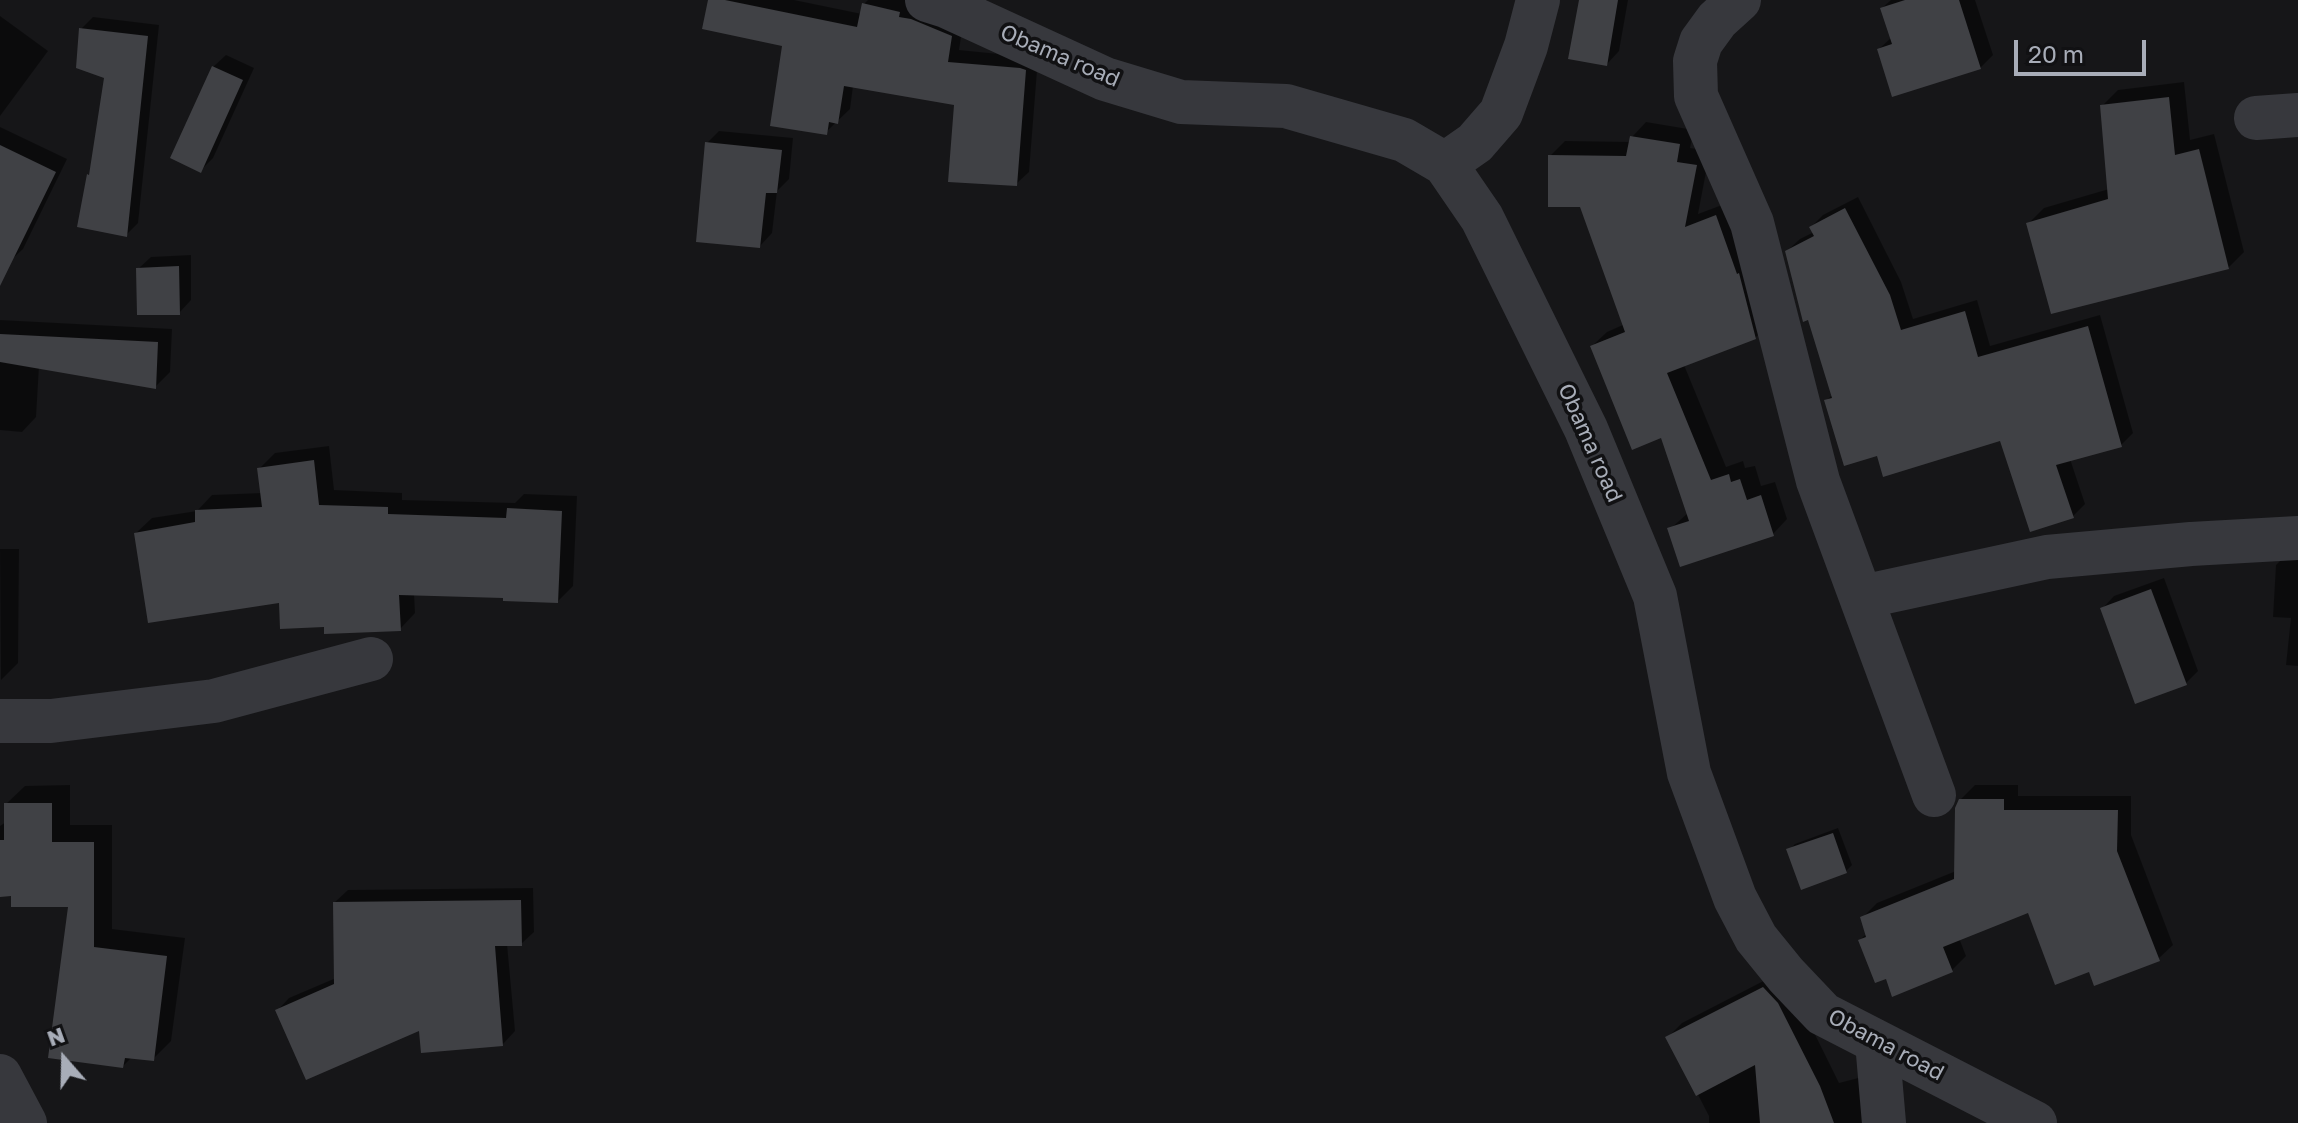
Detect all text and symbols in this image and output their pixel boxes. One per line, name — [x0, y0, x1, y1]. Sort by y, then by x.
street label: Obama road — [996, 19, 1124, 93]
scale bar — [2018, 24, 2150, 74]
text: 20 m — [2028, 39, 2084, 68]
street label: Obama road — [1552, 380, 1628, 506]
street label: Obama road — [1824, 1003, 1948, 1087]
north arrow — [24, 1019, 104, 1099]
text: N — [43, 1020, 68, 1052]

